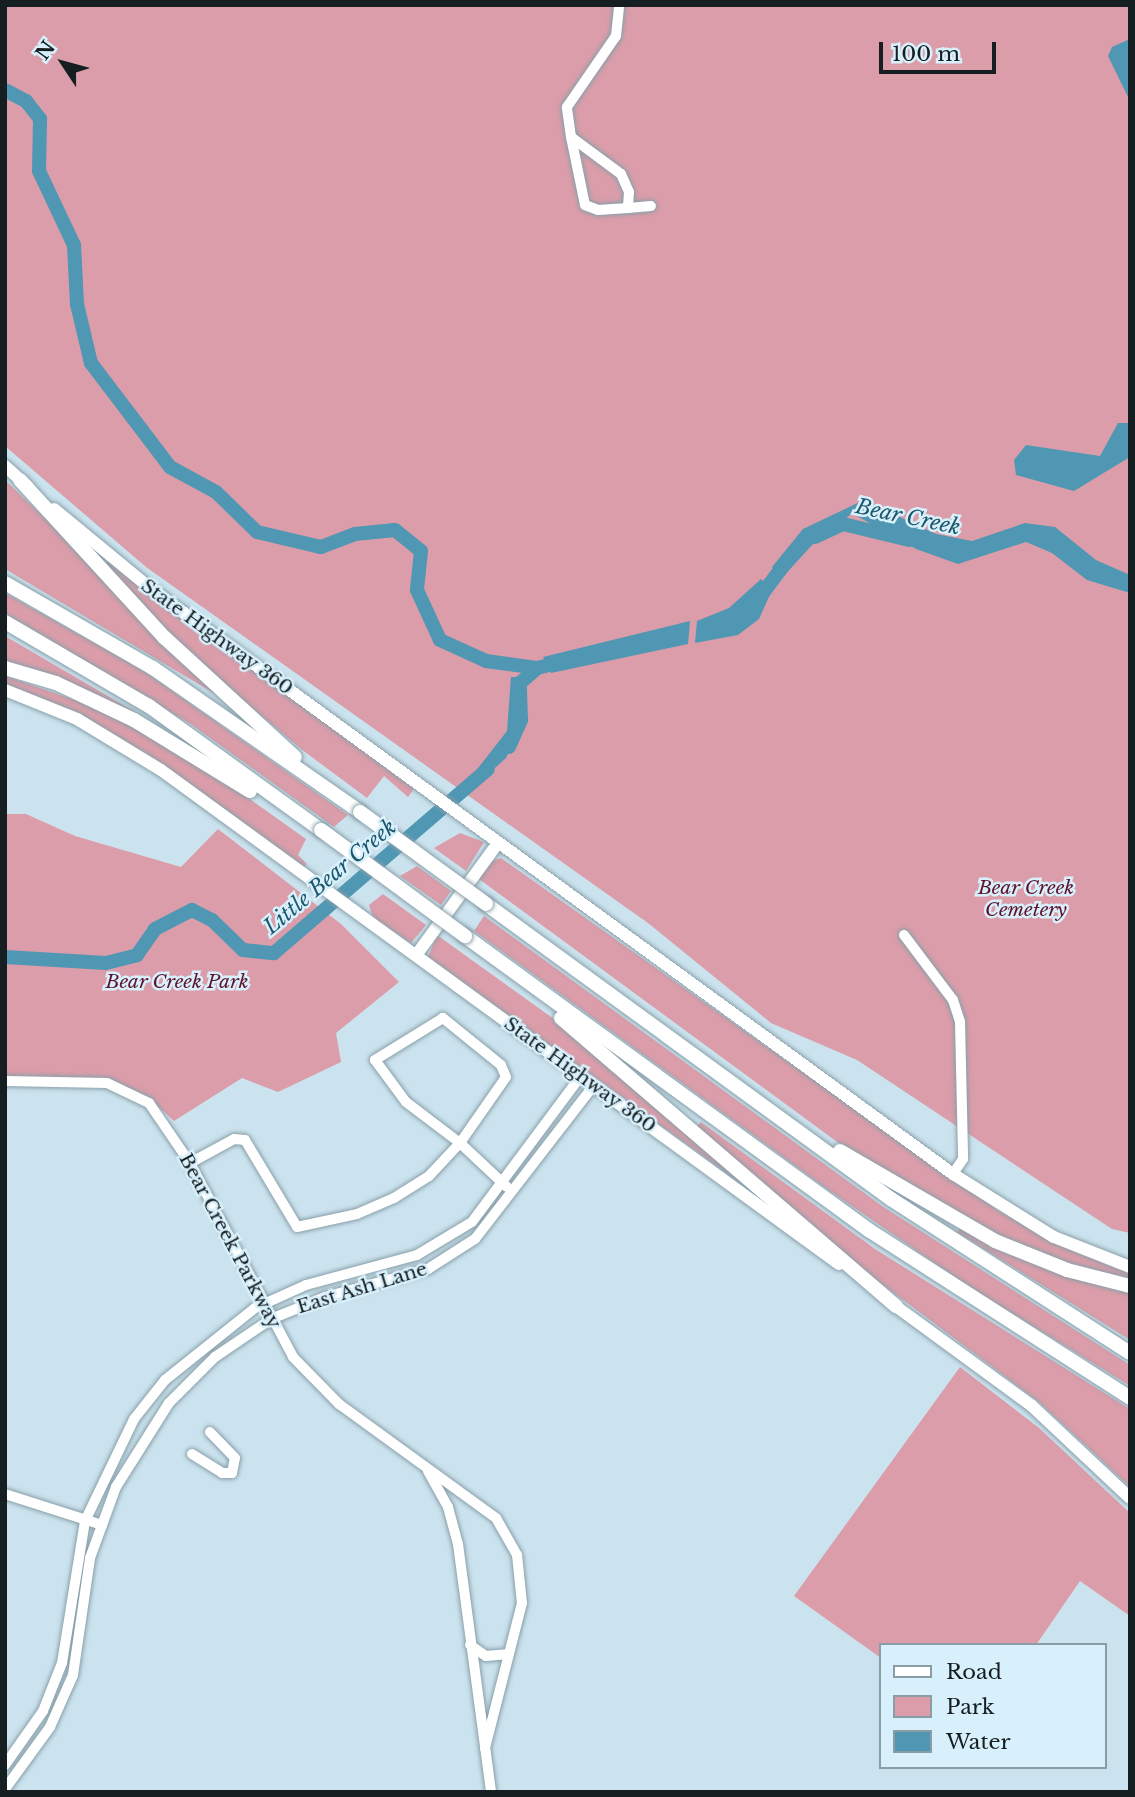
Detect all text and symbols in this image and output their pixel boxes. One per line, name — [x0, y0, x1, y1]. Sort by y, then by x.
north arrow — [28, 28, 98, 98]
scale bar — [883, 28, 1000, 72]
text: N — [31, 36, 60, 64]
text: 100 m — [892, 41, 960, 67]
water label: Bear Creek — [853, 494, 963, 540]
street label: State Highway 360 — [136, 574, 298, 700]
water label: Little Bear Creek — [258, 814, 402, 940]
park label: Bear Creek Cemetery — [978, 877, 1074, 921]
park label: Bear Creek Park — [105, 971, 249, 993]
street label: State Highway 360 — [499, 1012, 661, 1138]
street label: Bear Creek Parkway — [174, 1149, 286, 1333]
street label: East Ash Lane — [294, 1257, 430, 1319]
legend — [880, 1643, 1107, 1769]
text: Road — [946, 1659, 1002, 1685]
text: Park — [946, 1694, 995, 1720]
text: Water — [946, 1729, 1010, 1755]

